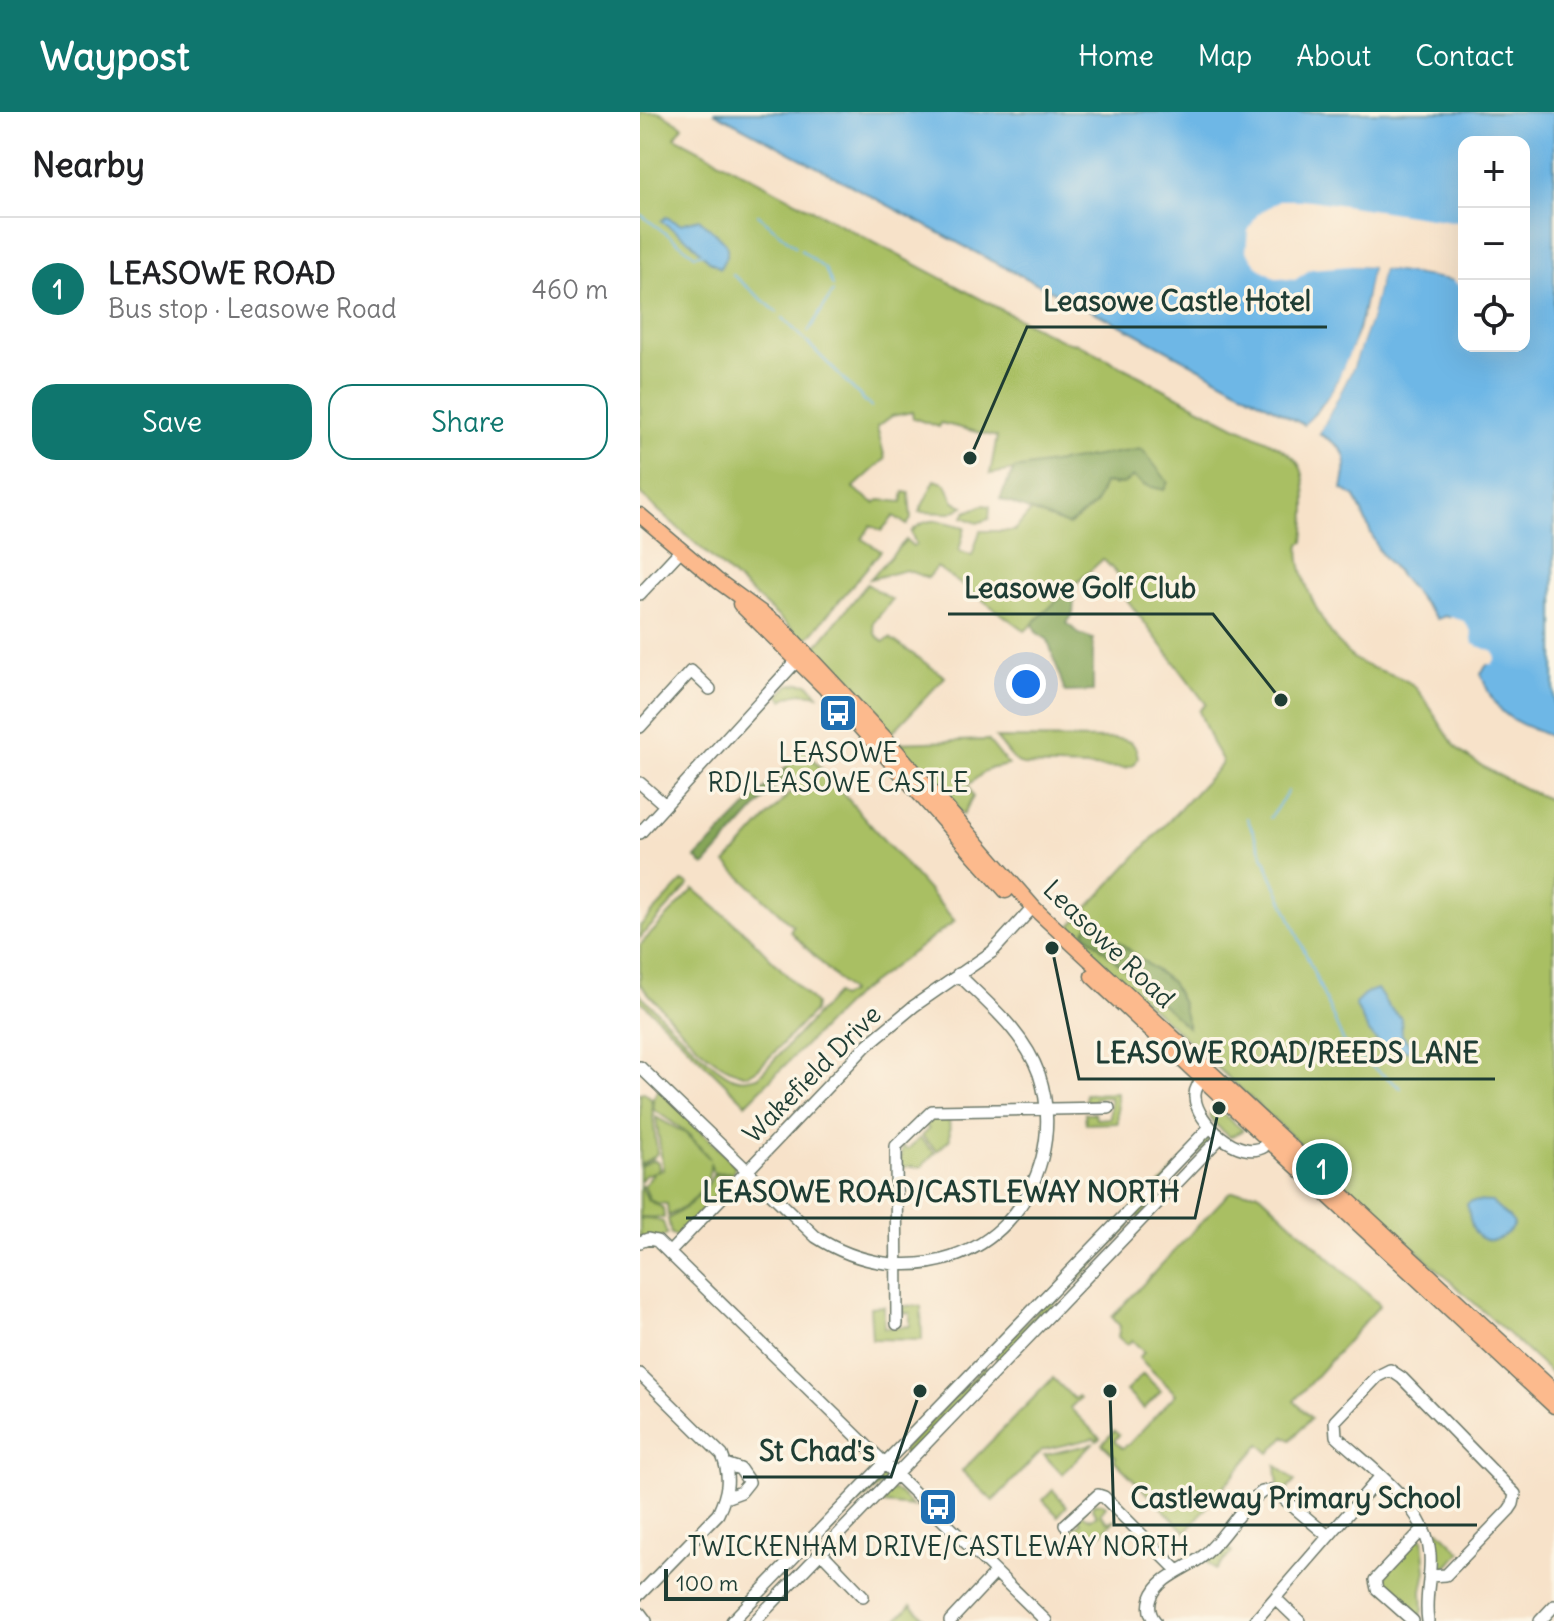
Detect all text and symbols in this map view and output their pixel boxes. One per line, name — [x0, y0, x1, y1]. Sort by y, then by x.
text: Waypost — [40, 33, 190, 80]
text: Home — [1078, 38, 1154, 74]
text: Map — [1198, 38, 1252, 74]
text: About — [1296, 38, 1371, 74]
text: Contact — [1415, 38, 1514, 74]
map controls — [1458, 136, 1530, 352]
button: + — [1458, 136, 1530, 208]
text: Nearby — [32, 143, 145, 186]
button: − — [1458, 208, 1530, 280]
text: LEASOWE ROAD — [108, 254, 336, 292]
text: 1 — [53, 273, 63, 306]
text: 460 m — [532, 273, 608, 306]
callout: Leasowe Castle Hotel — [1027, 275, 1327, 327]
button: locate — [1458, 280, 1530, 352]
text: Leasowe Castle Hotel — [1043, 283, 1311, 319]
text: Bus stop · Leasowe Road — [108, 292, 397, 325]
button: Save — [32, 384, 312, 460]
button: Share — [328, 384, 608, 460]
callout: Leasowe Golf Club — [948, 562, 1213, 614]
text: Leasowe Golf Club — [964, 570, 1196, 606]
your location — [1006, 664, 1046, 704]
bus stop icon: LEASOWE RD/LEASOWE CASTLE — [817, 692, 859, 734]
place label: LEASOWE RD/LEASOWE CASTLE — [707, 736, 969, 799]
street label: Leasowe Road — [1037, 873, 1182, 1015]
street label: Wakefield Drive — [736, 998, 888, 1150]
callout: LEASOWE ROAD/REEDS LANE — [1079, 1027, 1495, 1079]
text: LEASOWE ROAD/REEDS LANE — [1095, 1035, 1479, 1071]
pin: 1 — [1296, 1139, 1348, 1199]
callout: LEASOWE ROAD/CASTLEWAY NORTH — [686, 1166, 1195, 1218]
text: LEASOWE ROAD/CASTLEWAY NORTH — [702, 1174, 1180, 1210]
callout: St Chad's — [743, 1425, 891, 1477]
text: St Chad's — [759, 1433, 875, 1469]
callout: Castleway Primary School — [1114, 1473, 1477, 1525]
text: Castleway Primary School — [1131, 1480, 1461, 1516]
bus stop icon: TWICKENHAM DRIVE/CASTLEWAY NORTH — [917, 1486, 959, 1528]
place label: TWICKENHAM DRIVE/CASTLEWAY NORTH — [687, 1530, 1189, 1563]
scale bar — [664, 1565, 788, 1601]
text: 100 m — [676, 1569, 738, 1597]

